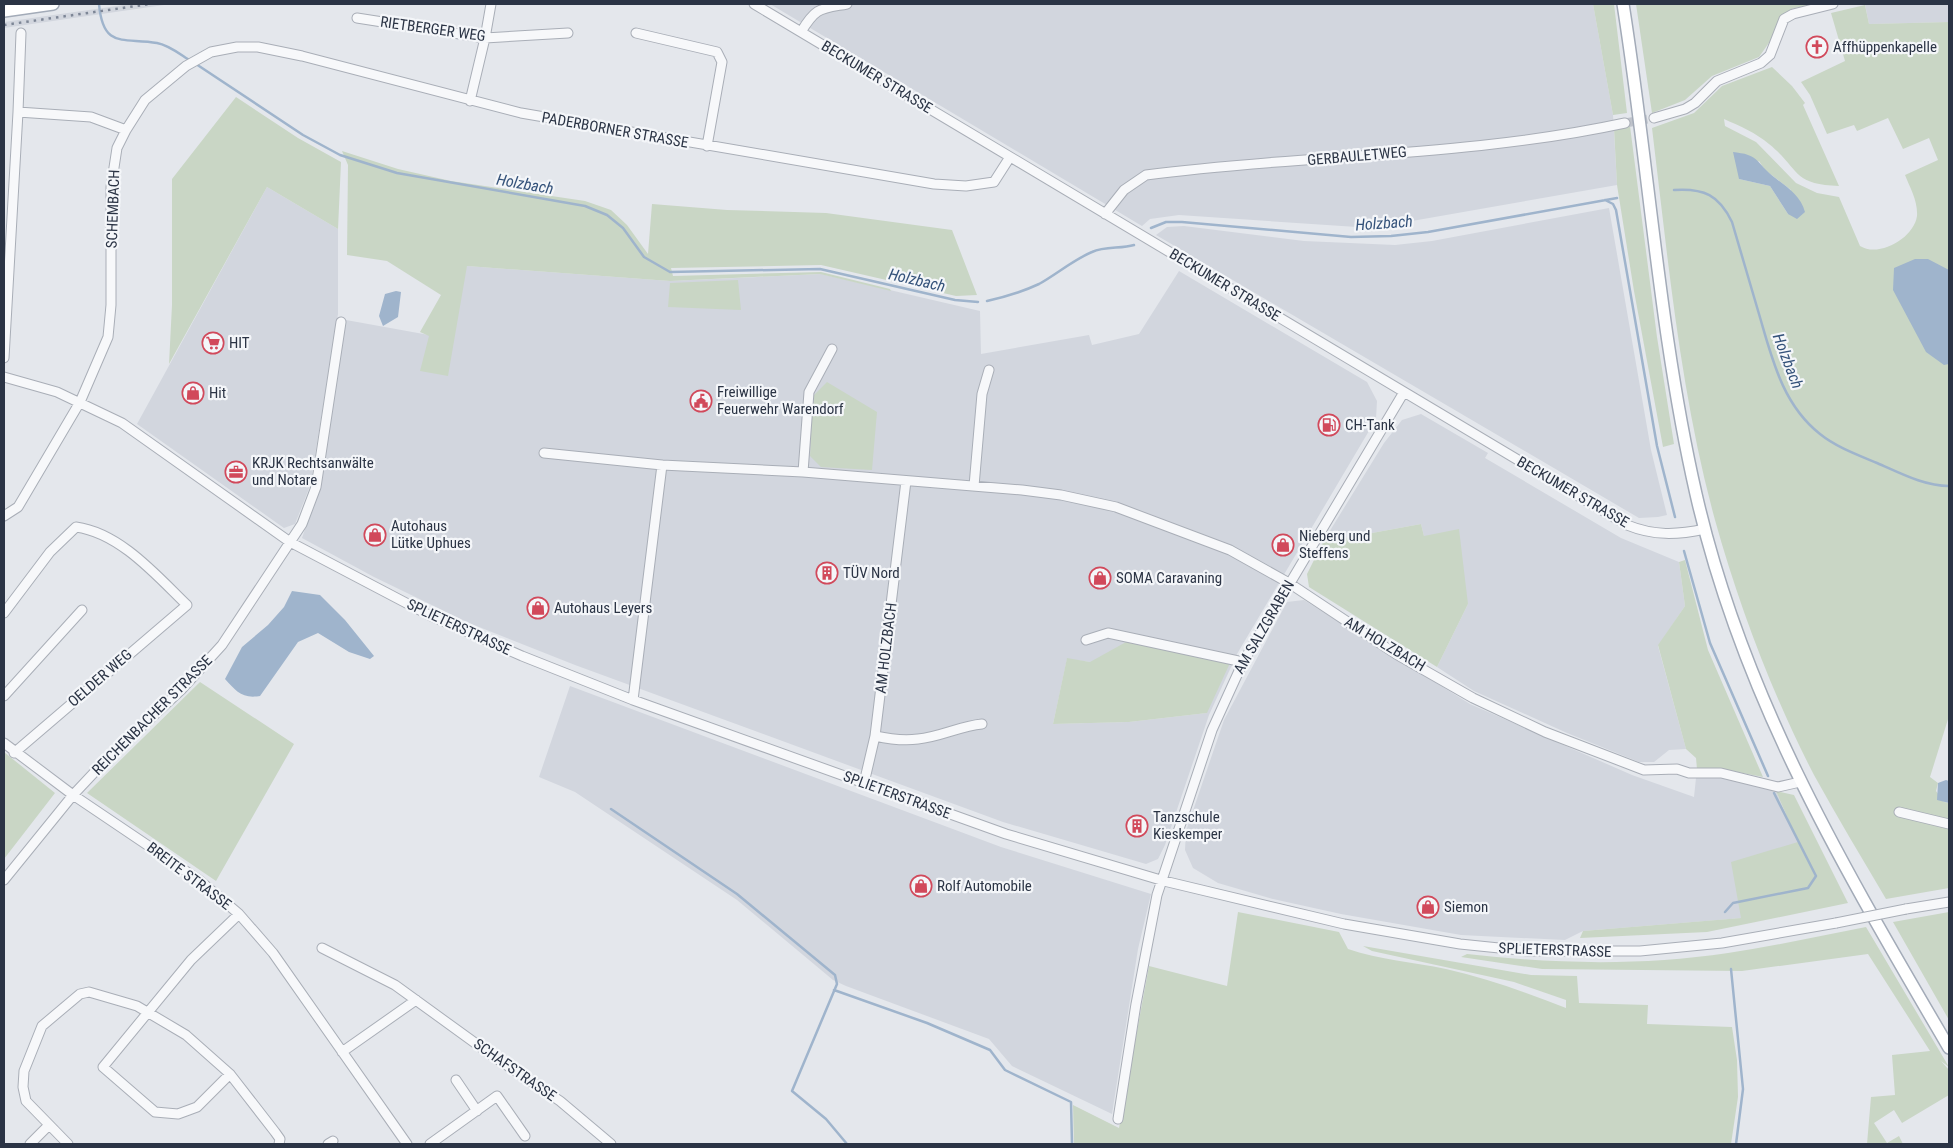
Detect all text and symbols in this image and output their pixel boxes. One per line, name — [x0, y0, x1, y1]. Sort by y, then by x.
street label: RIETBERGER WEG — [379, 13, 487, 45]
church icon: Affhüppenkapelle — [1805, 35, 1829, 59]
street label: BECKUMER STRASSE — [818, 37, 936, 117]
place label: Affhüppenkapelle — [1833, 38, 1937, 56]
street label: PADERBORNER STRASSE — [540, 108, 690, 152]
street label: GERBAULETWEG — [1306, 143, 1408, 169]
street label: SCHEMBACH — [103, 169, 123, 249]
water label: Holzbach — [495, 170, 555, 198]
water label: Holzbach — [1355, 212, 1413, 234]
street label: BECKUMER STRASSE — [1166, 245, 1284, 325]
water label: Holzbach — [887, 264, 947, 296]
supermarket icon: HIT — [201, 331, 225, 355]
water label: Holzbach — [1769, 331, 1807, 391]
place label: HIT — [229, 334, 250, 352]
shop icon: Hit — [181, 381, 205, 405]
place label: Freiwillige Feuerwehr Warendorf — [717, 383, 844, 418]
place label: Hit — [209, 384, 226, 402]
public building icon: Freiwillige Feuerwehr Warendorf — [689, 389, 713, 413]
fuel station icon: CH-Tank — [1317, 413, 1341, 437]
place label: CH-Tank — [1345, 416, 1395, 434]
street label: BECKUMER STRASSE — [1514, 453, 1632, 531]
place label: KRJK Rechtsanwälte und Notare — [252, 454, 374, 489]
office icon: KRJK Rechtsanwälte und Notare — [224, 460, 248, 484]
place label: Autohaus Lütke Uphues — [391, 517, 471, 552]
shop icon: Autohaus Lütke Uphues — [363, 523, 387, 547]
place label: Nieberg und Steffens — [1299, 527, 1370, 562]
shop icon: Nieberg und Steffens — [1271, 533, 1295, 557]
building icon: TÜV Nord — [815, 561, 839, 585]
place label: TÜV Nord — [843, 564, 900, 582]
shop icon: SOMA Caravaning — [1088, 566, 1112, 590]
place label: SOMA Caravaning — [1116, 569, 1222, 587]
street label: AM SALZGRABEN — [1230, 577, 1298, 677]
street label: SPLIETERSTRASSE — [404, 595, 514, 659]
shop icon: Autohaus Leyers — [526, 596, 550, 620]
place label: Autohaus Leyers — [554, 599, 652, 617]
street label: AM HOLZBACH — [872, 602, 900, 694]
street label: AM HOLZBACH — [1341, 613, 1429, 675]
street label: OELDER WEG — [64, 645, 136, 711]
street label: REICHENBACHER STRASSE — [88, 651, 216, 779]
street label: SPLIETERSTRASSE — [841, 767, 953, 823]
place label: Tanzschule Kieskemper — [1153, 808, 1223, 843]
building icon: Tanzschule Kieskemper — [1125, 814, 1149, 838]
street label: BREITE STRASSE — [143, 838, 235, 914]
shop icon: Rolf Automobile — [909, 874, 933, 898]
place label: Rolf Automobile — [937, 877, 1032, 895]
shop icon: Siemon — [1416, 895, 1440, 919]
place label: Siemon — [1444, 898, 1488, 916]
street label: SPLIETERSTRASSE — [1498, 939, 1612, 961]
street label: SCHAFSTRASSE — [470, 1035, 560, 1105]

